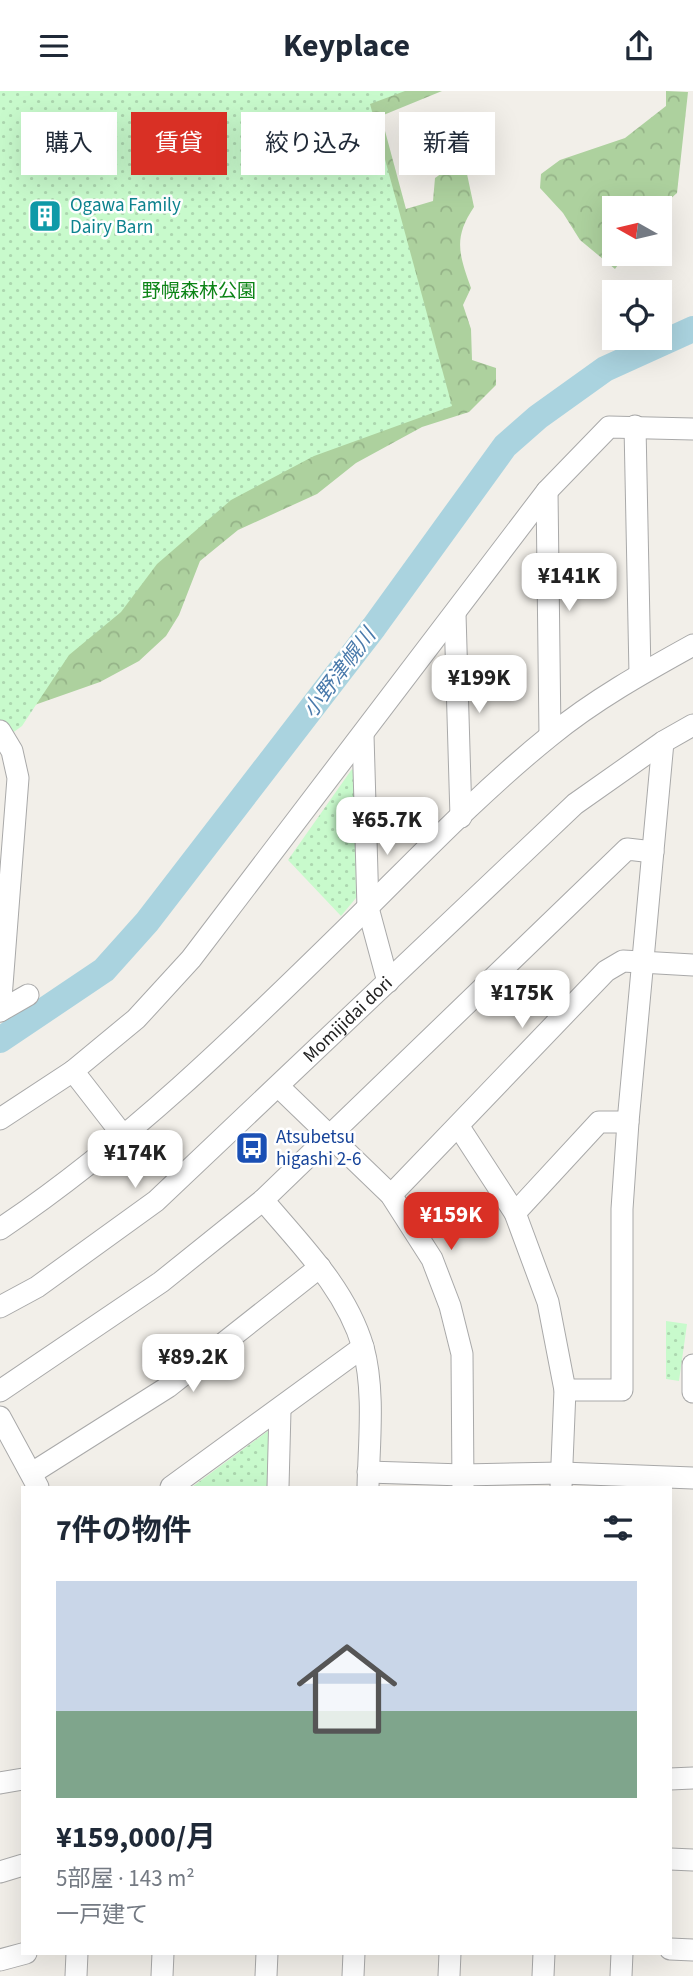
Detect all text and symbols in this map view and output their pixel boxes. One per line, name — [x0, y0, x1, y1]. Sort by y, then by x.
text: Keyplace — [283, 23, 410, 69]
icon: menu — [35, 27, 73, 65]
icon: share — [620, 27, 658, 65]
chip: 購入 — [21, 112, 117, 175]
chip: 賃貸 — [131, 112, 227, 175]
chip: 絞り込み — [241, 112, 385, 175]
chip: 新着 — [399, 112, 495, 175]
place label: Ogawa Family Dairy Barn — [70, 192, 181, 241]
north arrow — [602, 196, 672, 266]
map controls — [602, 196, 672, 350]
building icon: Ogawa Family Dairy Barn — [26, 197, 64, 235]
park label: 野幌森林公園 — [142, 278, 256, 305]
button: locate — [602, 280, 672, 350]
pin: ¥141K — [520, 553, 618, 613]
text: ¥141K — [538, 559, 600, 592]
water label: 小野津幌川 — [295, 620, 384, 724]
pin: ¥199K — [430, 655, 528, 715]
text: ¥199K — [448, 661, 510, 694]
pin: ¥65.7K — [330, 797, 444, 857]
text: ¥65.7K — [352, 803, 422, 836]
street label: Momijidai dori — [297, 970, 399, 1069]
pin: ¥175K — [473, 971, 571, 1030]
text: ¥175K — [491, 976, 553, 1009]
place label: Atsubetsu higashi 2-6 — [276, 1124, 361, 1173]
bus stop icon: Atsubetsu higashi 2-6 — [233, 1129, 271, 1167]
pin: ¥174K — [86, 1131, 184, 1190]
text: ¥174K — [104, 1136, 166, 1169]
pin: ¥159K — [402, 1193, 500, 1252]
text: ¥159K — [420, 1198, 482, 1231]
pin: ¥89.2K — [136, 1335, 250, 1394]
text: ¥89.2K — [158, 1340, 228, 1373]
text: 7件の物件 — [56, 1509, 192, 1552]
icon: filters — [599, 1509, 637, 1547]
icon: home — [284, 1626, 410, 1752]
text: ¥159,000/月 — [56, 1816, 216, 1859]
text: 5部屋 · 143 m² — [56, 1862, 195, 1895]
text: 一戸建て — [56, 1898, 148, 1931]

